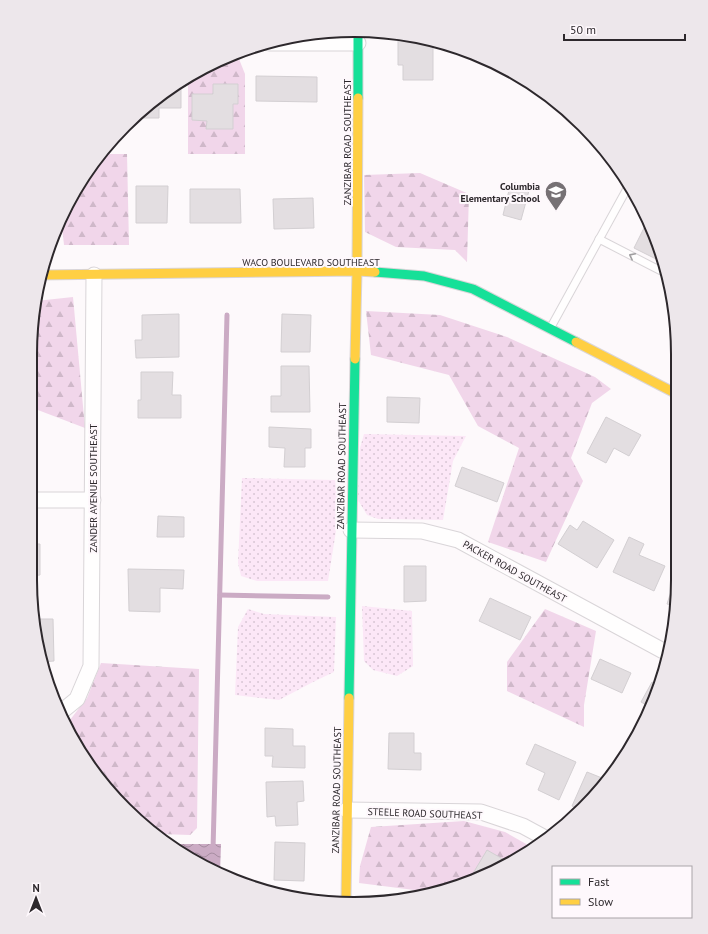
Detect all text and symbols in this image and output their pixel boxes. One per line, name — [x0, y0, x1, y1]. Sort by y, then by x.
scale bar — [564, 16, 685, 42]
text: 50 m — [570, 22, 596, 37]
street label: ZANZIBAR ROAD SOUTHEAST — [341, 78, 354, 205]
school or university icon: Columbia Elementary School — [543, 179, 569, 212]
place label: Columbia Elementary School — [461, 180, 540, 205]
one-way arrow — [629, 253, 636, 261]
street label: WACO BOULEVARD SOUTHEAST — [242, 256, 380, 269]
street label: ZANZIBAR ROAD SOUTHEAST — [334, 402, 349, 529]
street label: ZANDER AVENUE SOUTHEAST — [87, 423, 100, 552]
street label: PACKER ROAD SOUTHEAST — [461, 538, 569, 606]
street label: ZANZIBAR ROAD SOUTHEAST — [329, 726, 344, 853]
street label: STEELE ROAD SOUTHEAST — [367, 805, 483, 822]
legend — [552, 866, 692, 918]
text: Fast — [588, 874, 609, 889]
north arrow — [16, 878, 56, 918]
text: N — [32, 881, 40, 895]
text: Slow — [588, 894, 613, 909]

